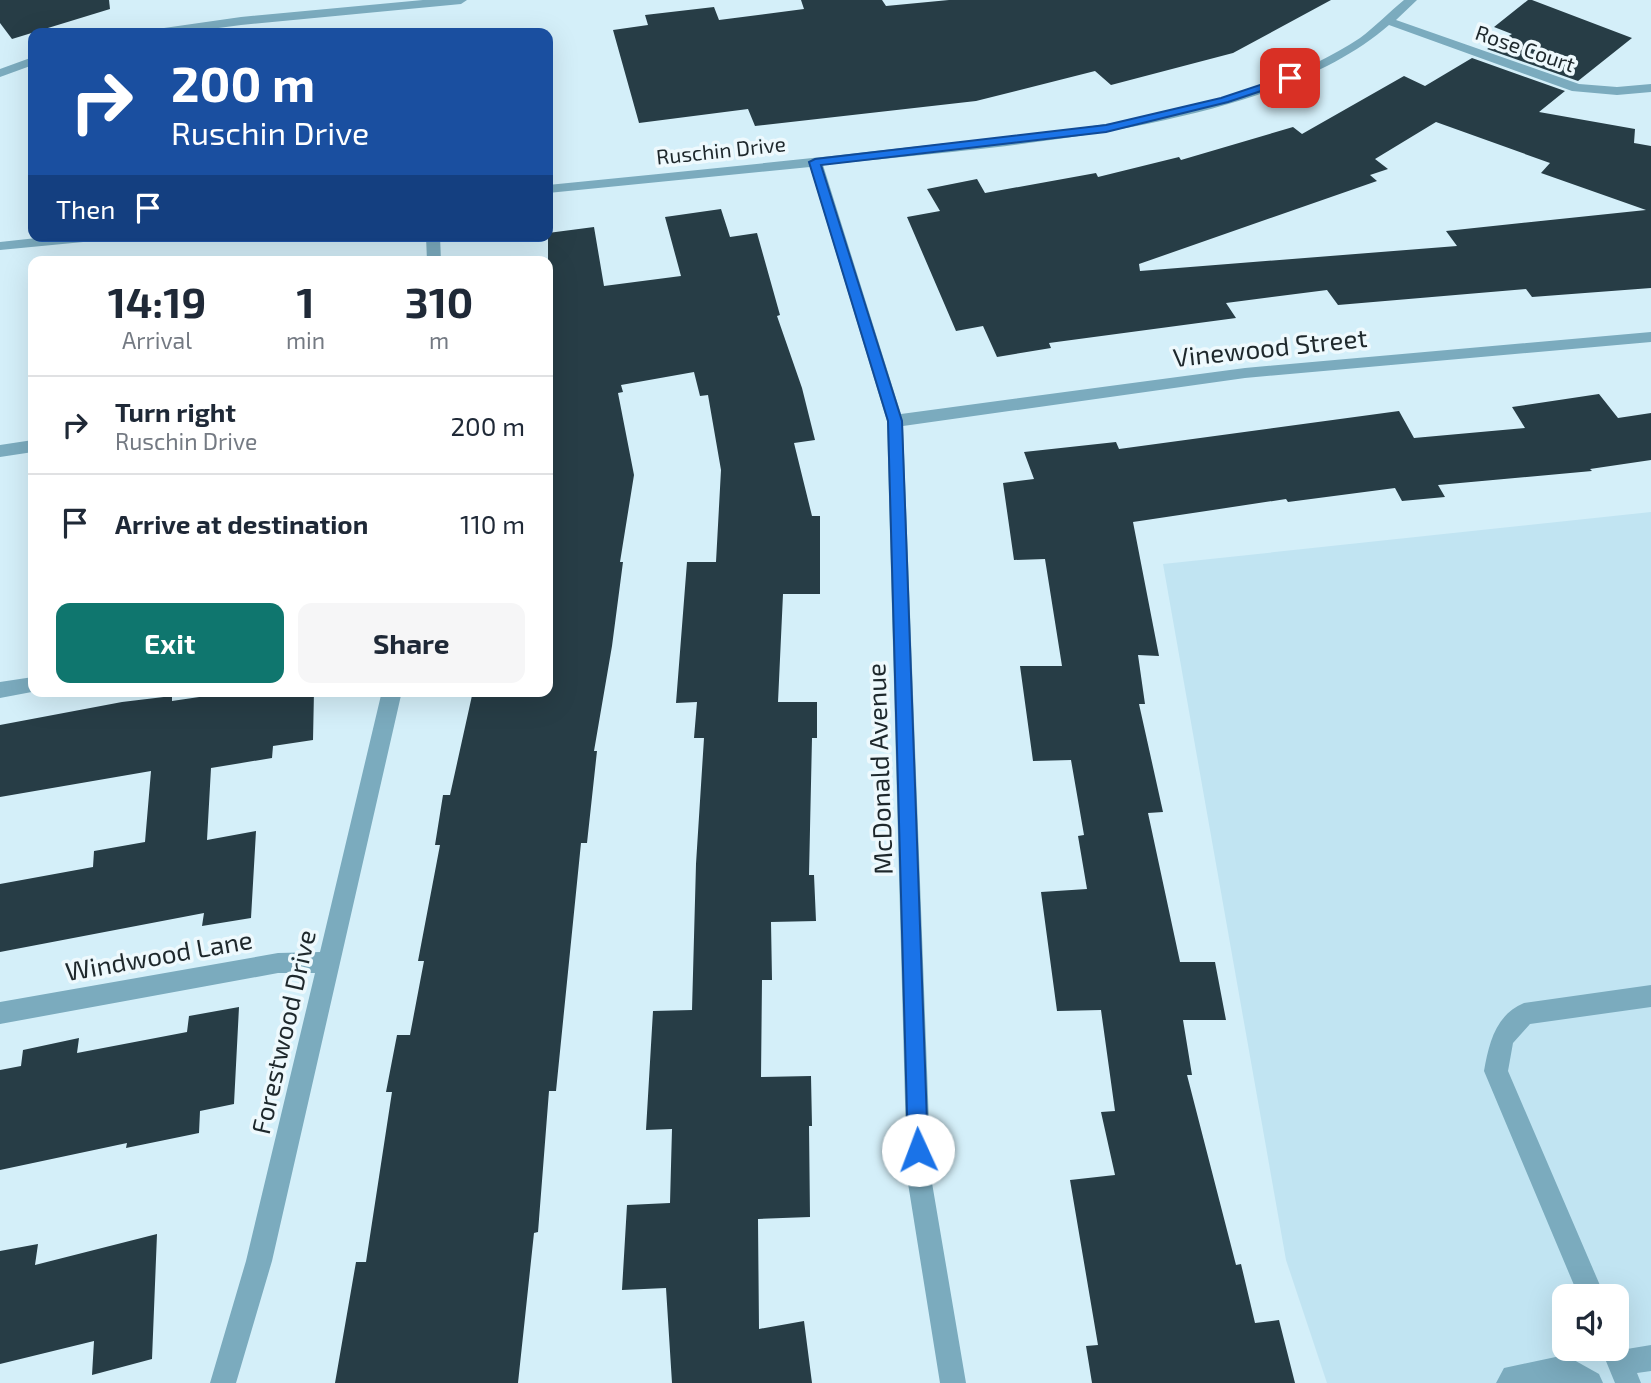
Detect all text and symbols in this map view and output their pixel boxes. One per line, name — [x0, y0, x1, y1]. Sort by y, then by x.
street label: Rose Court — [1472, 19, 1579, 76]
pin — [1260, 48, 1320, 108]
text: 200 m — [171, 53, 315, 112]
icon: right — [56, 56, 147, 147]
icon: arrive — [1271, 59, 1309, 97]
text: Ruschin Drive — [171, 113, 369, 151]
street label: Ruschin Drive — [655, 130, 787, 169]
icon: arrive — [129, 189, 167, 227]
text: Then — [56, 193, 115, 224]
text: 14:19 — [108, 276, 206, 326]
text: 1 — [297, 276, 315, 326]
text: 310 — [405, 276, 473, 326]
street label: Vinewood Street — [1171, 321, 1369, 372]
text: Arrival — [122, 326, 192, 354]
text: min — [286, 326, 325, 354]
text: m — [429, 326, 449, 354]
text: Turn right — [115, 396, 236, 427]
icon: right — [56, 406, 94, 444]
text: 200 m — [450, 410, 525, 441]
text: Ruschin Drive — [115, 427, 257, 455]
icon: arrive — [56, 504, 94, 542]
text: Arrive at destination — [115, 508, 368, 539]
text: 110 m — [460, 508, 525, 539]
button: Exit — [56, 603, 284, 683]
button: Share — [298, 603, 525, 683]
street label: McDonald Avenue — [859, 663, 898, 875]
street label: Windwood Lane — [63, 923, 255, 986]
street label: Forestwood Drive — [244, 926, 321, 1137]
position arrow — [881, 1113, 955, 1187]
map controls — [1552, 1284, 1629, 1361]
button: sound — [1552, 1284, 1629, 1361]

